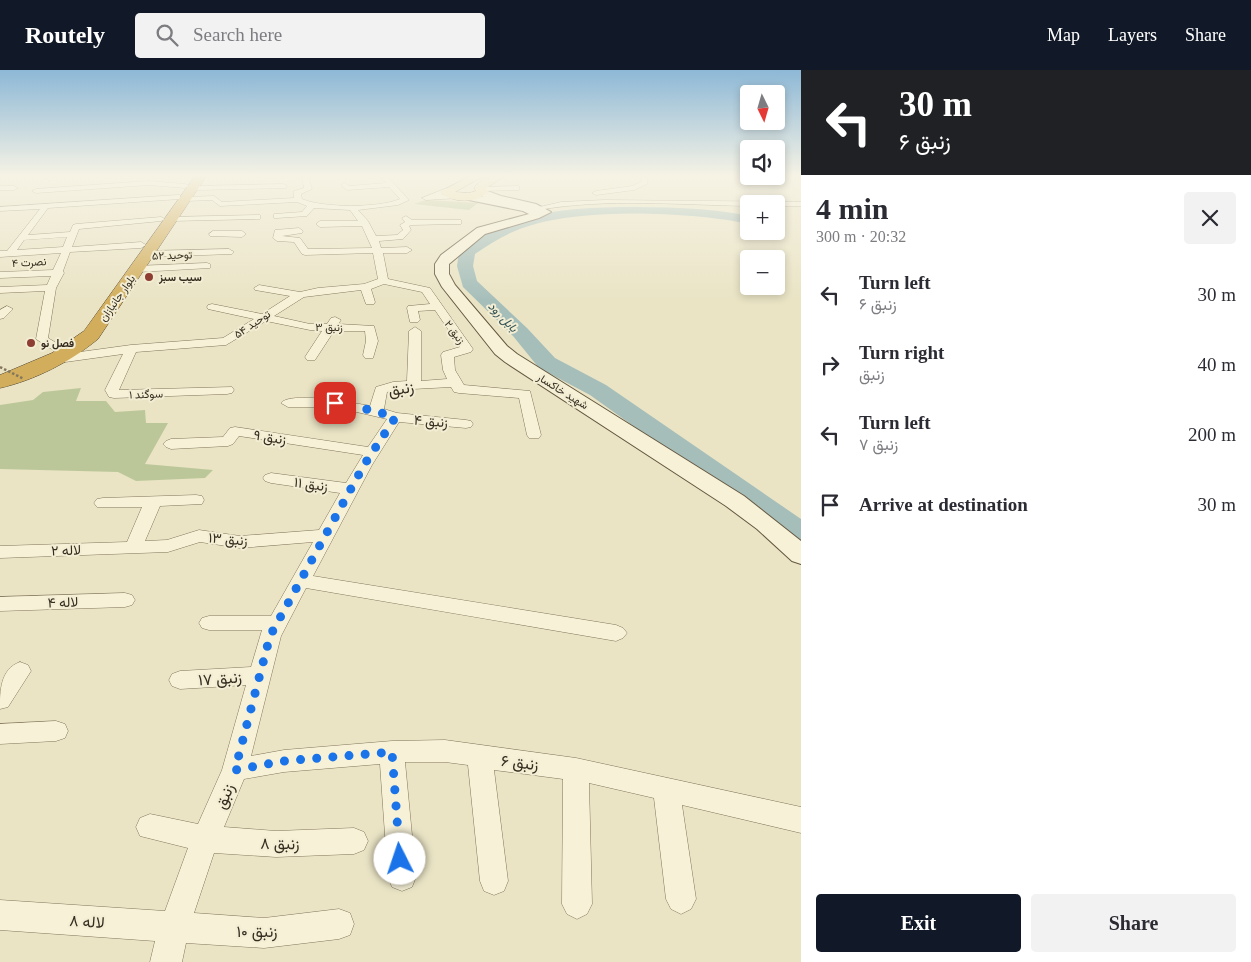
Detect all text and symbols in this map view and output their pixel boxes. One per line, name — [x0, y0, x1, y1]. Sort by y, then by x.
search box — [135, 13, 485, 58]
icon: search — [153, 21, 181, 49]
text: Routely — [25, 22, 105, 48]
text: Search here — [193, 24, 282, 45]
text: Map — [1047, 25, 1080, 45]
text: Layers — [1108, 25, 1157, 45]
text: Share — [1185, 25, 1226, 45]
north arrow — [740, 85, 785, 130]
map controls — [740, 85, 785, 295]
text: 30 m — [899, 85, 972, 124]
icon: left — [816, 90, 881, 155]
text: زنبق ۶ — [899, 129, 951, 154]
button: sound — [740, 140, 785, 185]
text: 4 min — [816, 192, 889, 225]
button: close — [1184, 192, 1236, 244]
button: + — [740, 195, 785, 240]
text: 300 m · 20:32 — [816, 228, 906, 245]
street label: توحید ۵۲ — [152, 248, 193, 263]
button: − — [740, 250, 785, 295]
street label: نصرت ۴ — [11, 255, 47, 270]
marker: سیب سبز — [143, 271, 155, 283]
place label: سیب سبز — [158, 271, 202, 284]
text: Turn left — [859, 272, 931, 293]
street label: بلوار جانبازان — [97, 273, 138, 324]
icon: left — [816, 281, 844, 309]
text: 30 m — [1197, 284, 1236, 305]
text: زنبق ۶ — [859, 296, 897, 313]
water label: بابل رود — [485, 299, 521, 336]
street label: توحید ۵۴ — [232, 307, 273, 341]
street label: زنبق ۲ — [442, 318, 468, 347]
street label: زنبق ۳ — [315, 321, 343, 334]
marker: فصل نو — [25, 337, 37, 349]
place label: فصل نو — [41, 337, 74, 350]
text: Turn right — [859, 342, 944, 363]
icon: right — [816, 351, 844, 379]
text: 40 m — [1197, 354, 1236, 375]
text: زنبق — [859, 366, 885, 383]
street label: شهید خاکسار — [534, 370, 591, 412]
street label: زنبق — [387, 378, 415, 401]
pin — [314, 382, 356, 424]
street label: سوگند ۱ — [129, 387, 164, 402]
icon: arrive — [321, 389, 349, 417]
text: Turn left — [859, 412, 931, 433]
street label: زنبق ۴ — [413, 413, 449, 431]
icon: left — [816, 421, 844, 449]
text: 200 m — [1188, 424, 1236, 445]
street label: زنبق ۹ — [252, 428, 288, 448]
text: زنبق ۷ — [859, 436, 898, 453]
street label: زنبق ۱۱ — [293, 475, 329, 495]
icon: arrive — [816, 491, 844, 519]
text: Arrive at destination — [859, 494, 1028, 515]
text: 30 m — [1197, 494, 1236, 515]
street label: زنبق ۱۳ — [208, 530, 248, 550]
street label: لاله ۲ — [51, 542, 81, 559]
street label: لاله ۴ — [47, 594, 79, 611]
street label: زنبق ۱۷ — [198, 668, 243, 691]
street label: زنبق ۶ — [500, 752, 540, 775]
street label: زنبق — [212, 781, 239, 812]
position arrow — [373, 832, 425, 884]
street label: زنبق ۸ — [260, 835, 300, 854]
button: Exit — [816, 894, 1021, 952]
button: Share — [1031, 894, 1236, 952]
street label: لاله ۸ — [69, 912, 105, 931]
street label: زنبق ۱۰ — [236, 923, 278, 942]

